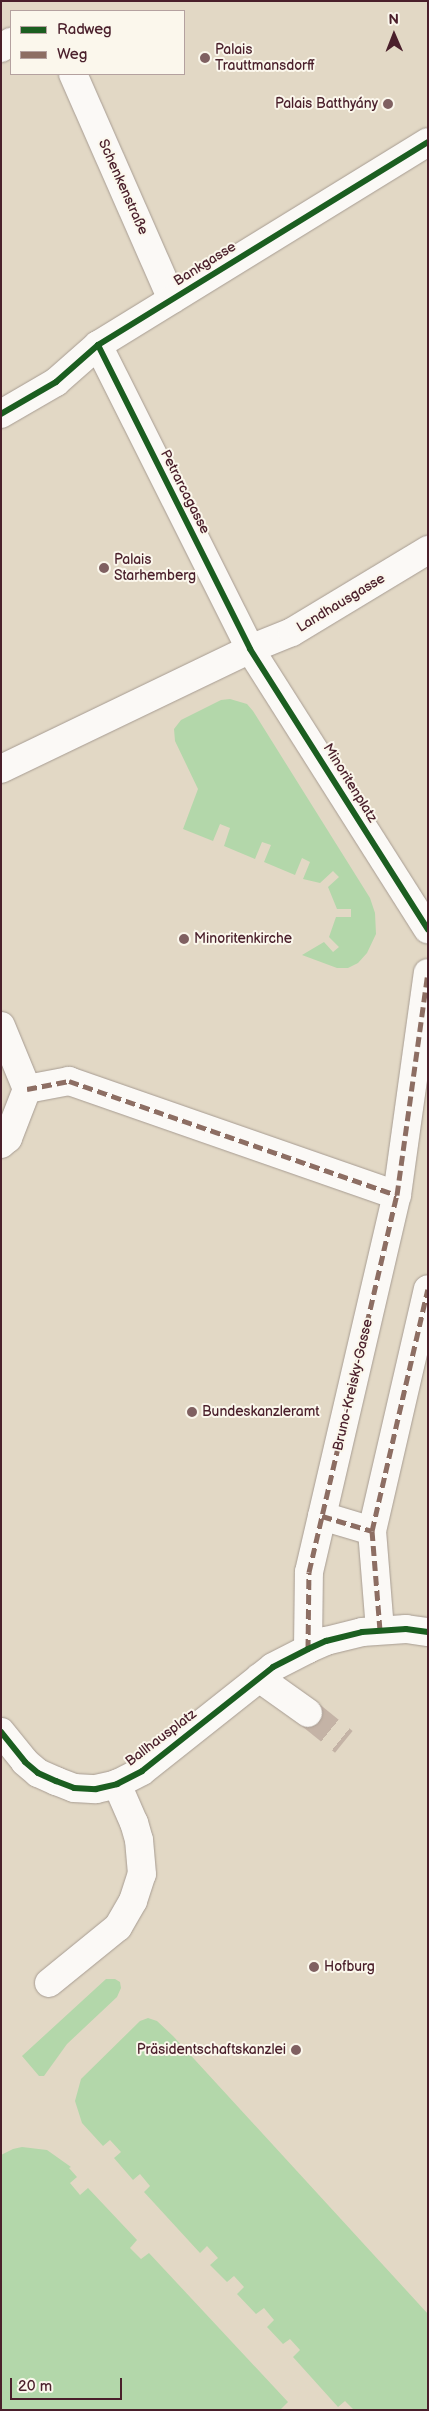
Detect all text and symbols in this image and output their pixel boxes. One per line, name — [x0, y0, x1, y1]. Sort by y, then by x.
legend — [10, 10, 185, 75]
north arrow — [369, 10, 419, 60]
text: N — [388, 11, 399, 28]
text: Radweg — [57, 20, 112, 39]
place label: Palais Trauttmansdorff — [215, 42, 315, 74]
text: Weg — [57, 45, 87, 64]
marker: Palais Trauttmansdorff — [199, 52, 211, 64]
place label: Palais Batthyány — [275, 96, 378, 112]
marker: Palais Batthyány — [382, 98, 394, 110]
street label: Schenkenstraße — [94, 137, 152, 237]
street label: Bankgasse — [171, 238, 239, 290]
street label: Petrarcagasse — [157, 447, 213, 537]
place label: Palais Starhemberg — [114, 552, 196, 584]
marker: Palais Starhemberg — [98, 562, 110, 574]
street label: Landhausgasse — [294, 570, 388, 636]
street label: Minoritenplatz — [319, 741, 381, 825]
place label: Minoritenkirche — [194, 931, 292, 947]
marker: Minoritenkirche — [178, 933, 190, 945]
street label: Bruno-Kreisky-Gasse — [330, 1317, 376, 1453]
place label: Bundeskanzleramt — [202, 1404, 320, 1420]
marker: Bundeskanzleramt — [186, 1406, 198, 1418]
street label: Ballhausplatz — [122, 1706, 200, 1770]
place label: Hofburg — [324, 1959, 375, 1975]
marker: Hofburg — [308, 1961, 320, 1973]
place label: Präsidentschaftskanzlei — [137, 2042, 286, 2058]
marker: Präsidentschaftskanzlei — [290, 2044, 302, 2056]
scale bar — [12, 2368, 125, 2400]
text: 20 m — [18, 2377, 52, 2396]

